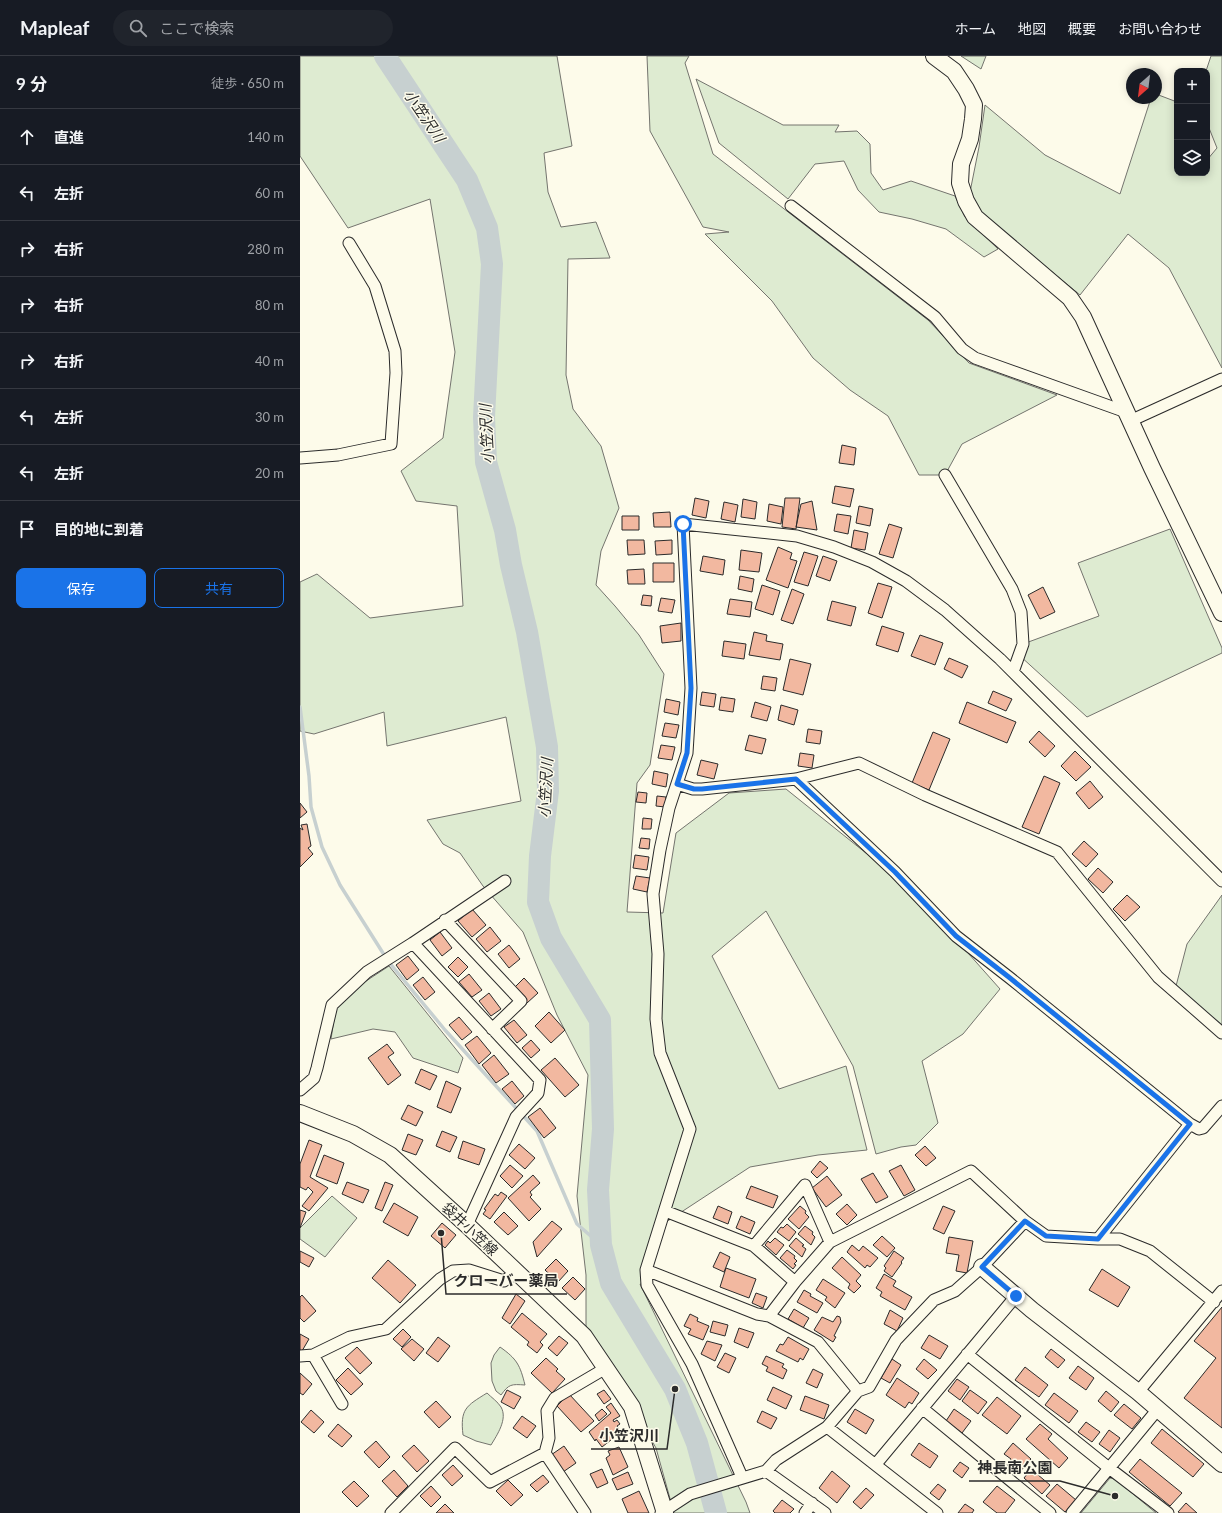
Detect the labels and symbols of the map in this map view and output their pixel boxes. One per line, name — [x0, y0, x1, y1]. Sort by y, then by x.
north arrow — [1126, 68, 1162, 104]
water label: 小笠沢川 — [401, 86, 450, 147]
water label: 小笠沢川 — [475, 402, 497, 464]
route start — [674, 515, 692, 533]
water label: 小笠沢川 — [534, 756, 556, 818]
street label: 袋井小笠線 — [439, 1199, 502, 1259]
callout: クローバー薬局 — [446, 1267, 567, 1294]
text: クローバー薬局 — [454, 1271, 558, 1289]
route end — [1007, 1287, 1025, 1305]
callout: 小笠沢川 — [591, 1422, 667, 1449]
text: 小笠沢川 — [599, 1426, 659, 1444]
callout: 神長南公園 — [969, 1454, 1060, 1481]
text: 神長南公園 — [976, 1458, 1053, 1476]

